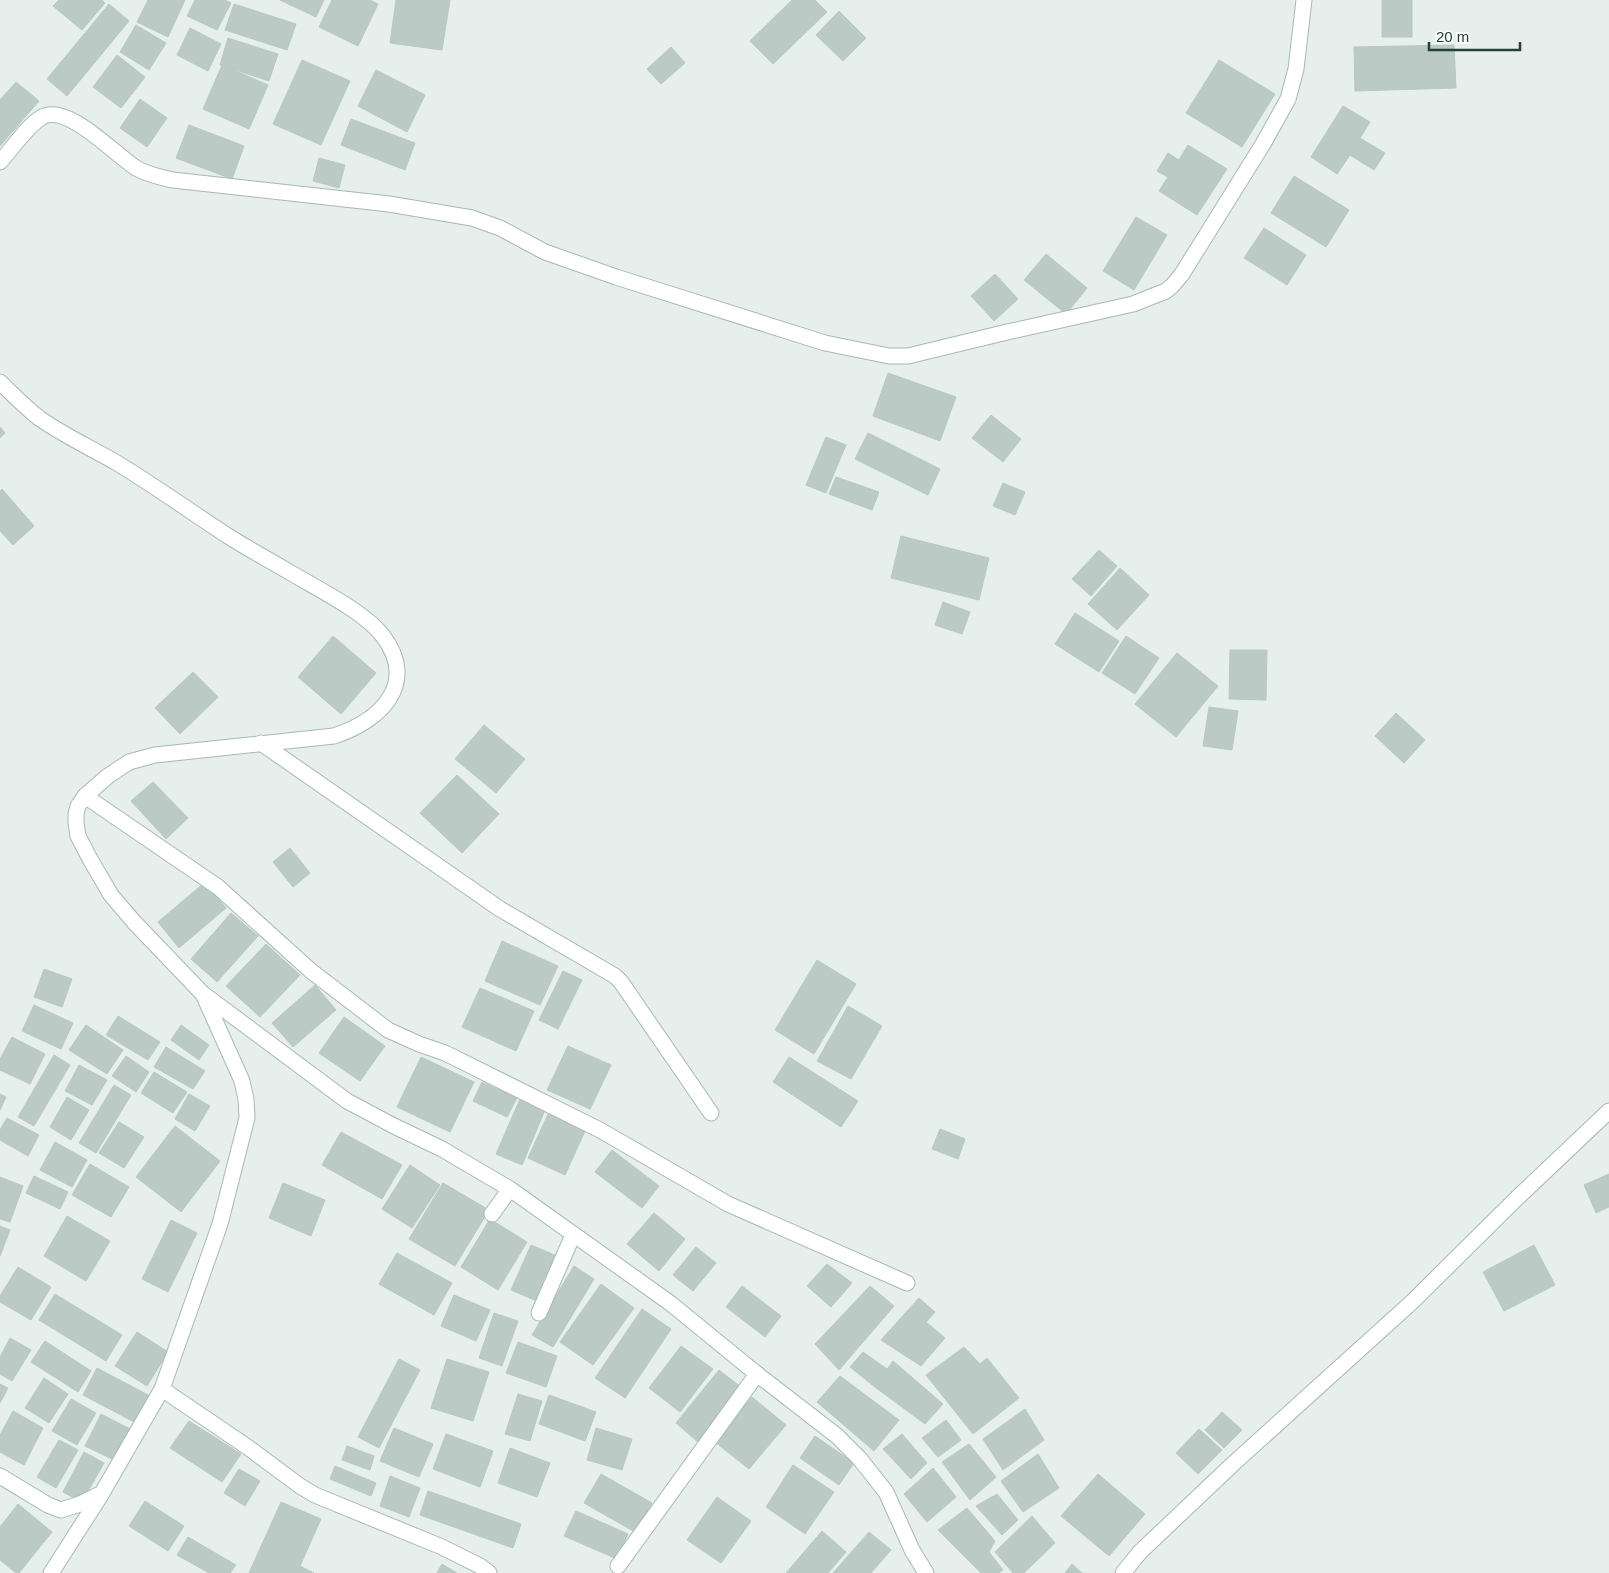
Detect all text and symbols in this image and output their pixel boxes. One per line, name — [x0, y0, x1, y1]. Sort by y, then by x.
scale bar — [1429, 20, 1520, 52]
text: 20 m — [1436, 28, 1469, 45]

